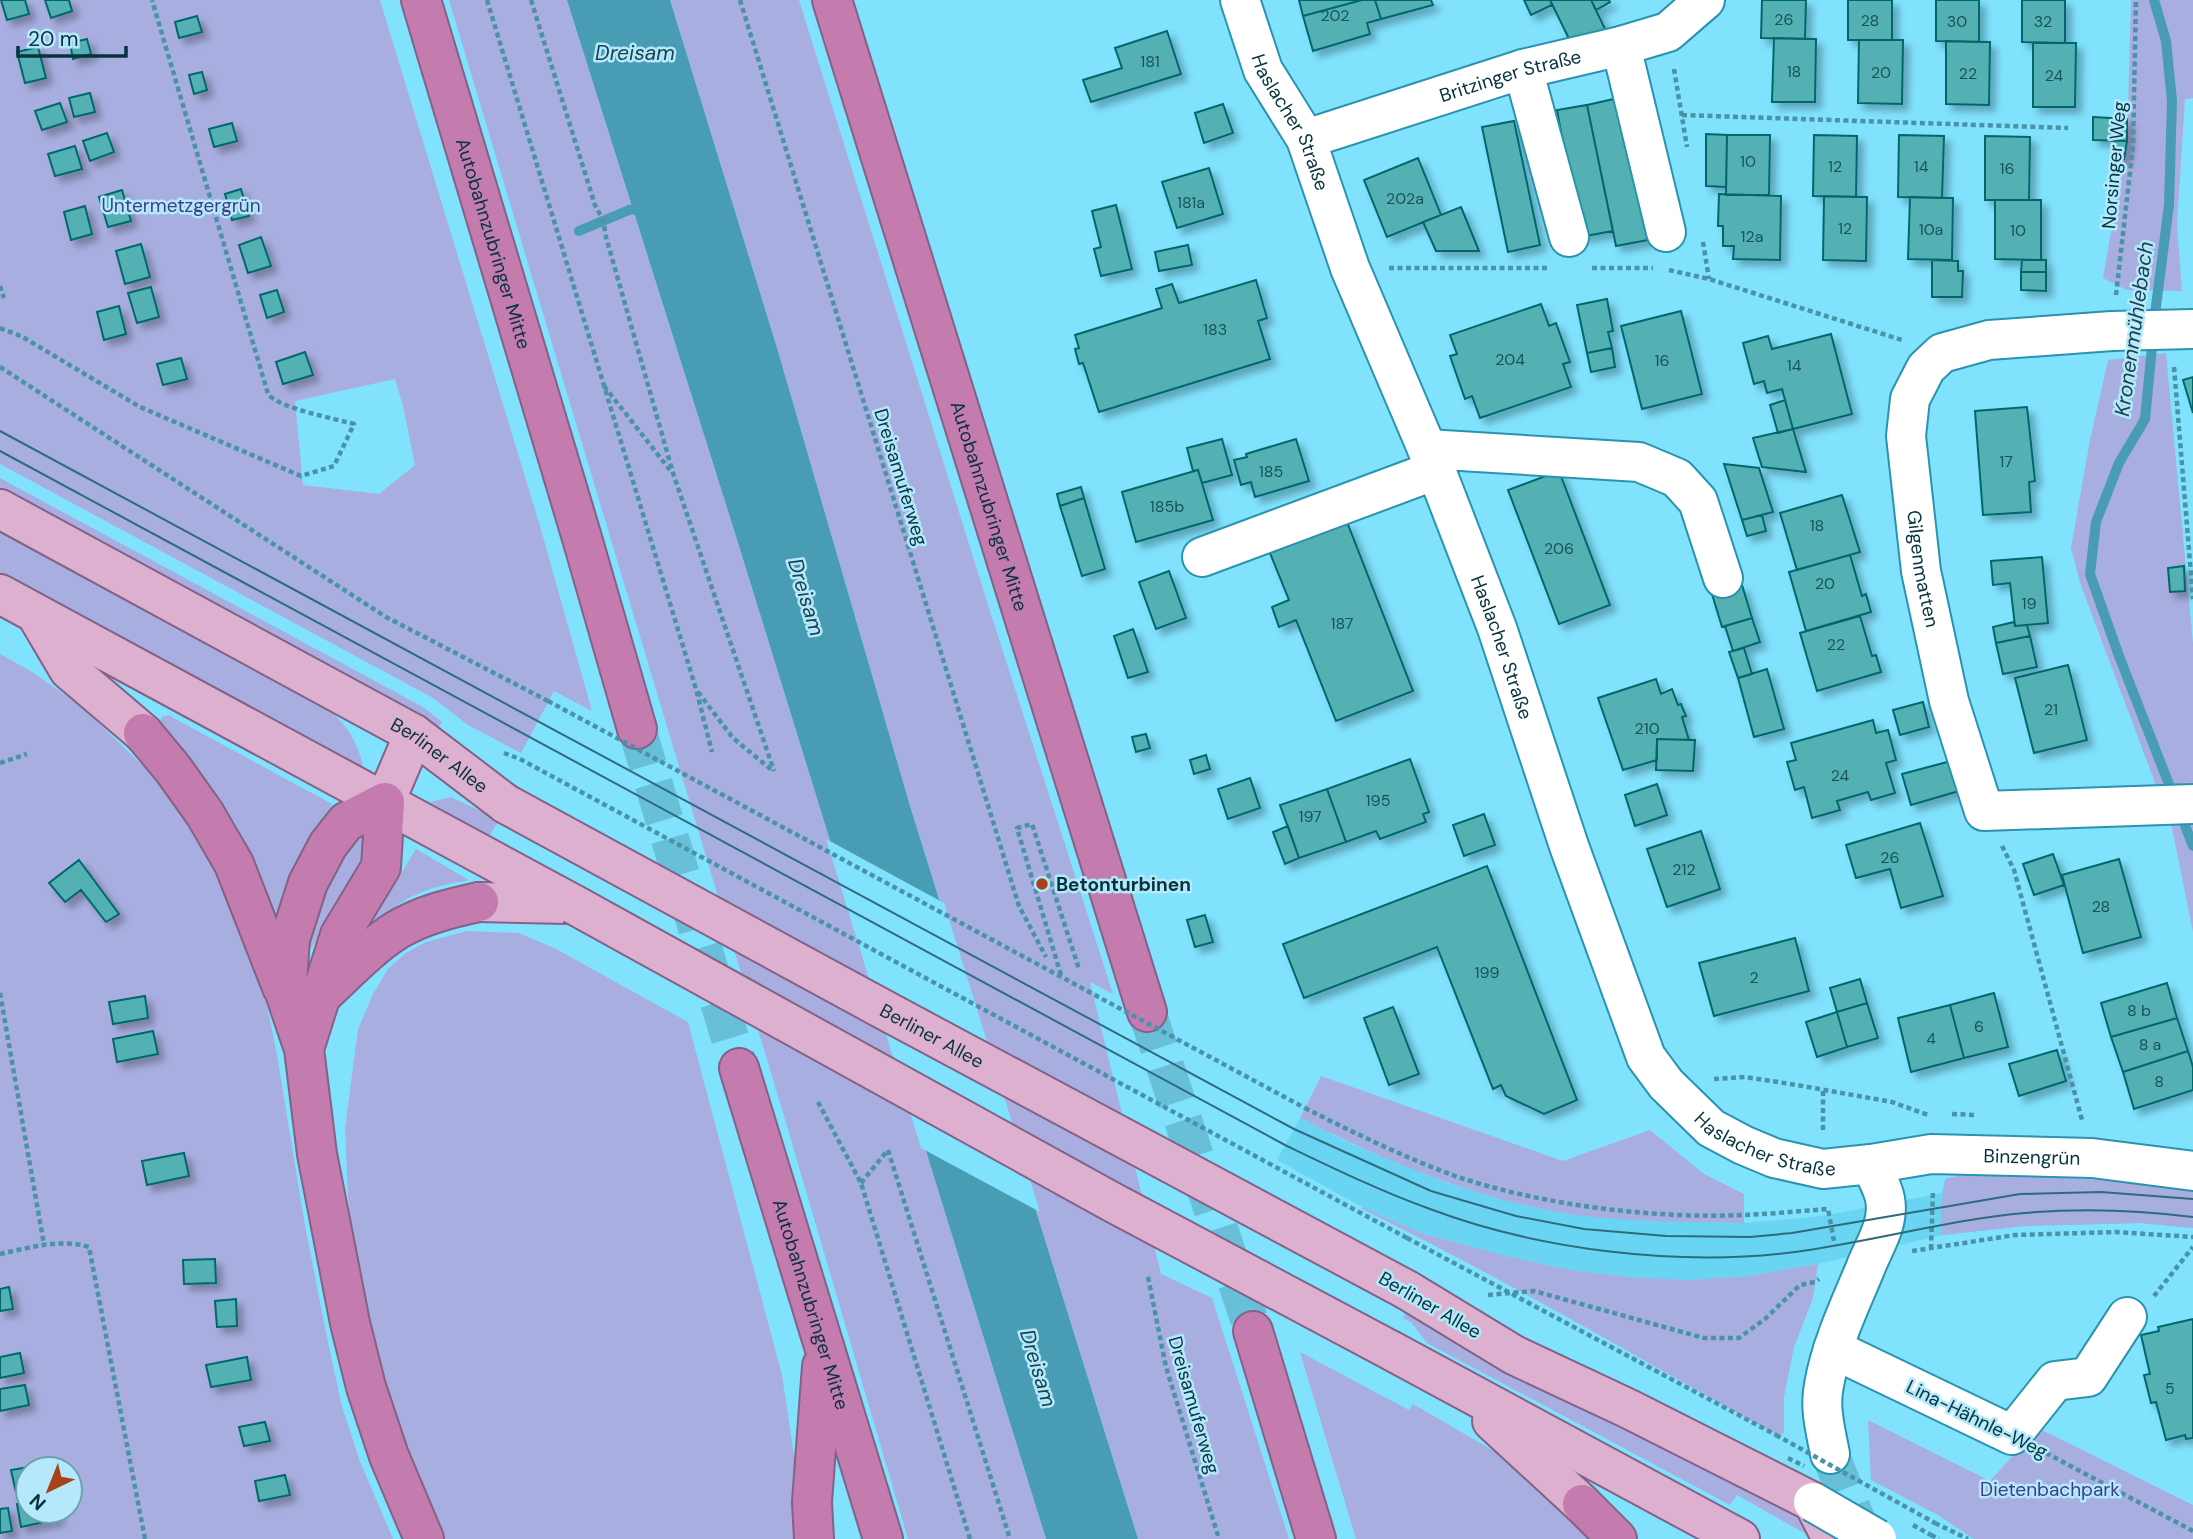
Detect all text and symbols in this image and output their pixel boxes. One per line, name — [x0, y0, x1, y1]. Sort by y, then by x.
house number: 202 — [1320, 5, 1350, 26]
house number: 26 — [1774, 9, 1794, 30]
house number: 28 — [1861, 10, 1879, 31]
house number: 30 — [1947, 11, 1967, 32]
house number: 32 — [2034, 11, 2052, 32]
scale bar — [18, 14, 126, 58]
text: 20 m — [28, 25, 79, 53]
water label: Dreisam — [595, 39, 675, 67]
street label: Britzinger Straße — [1436, 43, 1584, 108]
house number: 181 — [1140, 51, 1160, 72]
street label: Haslacher Straße — [1246, 51, 1335, 194]
house number: 18 — [1787, 61, 1801, 82]
house number: 20 — [1871, 62, 1891, 83]
house number: 22 — [1959, 63, 1977, 84]
house number: 24 — [2045, 65, 2064, 86]
street label: Norsinger Weg — [2096, 100, 2132, 230]
street label: Autobahnzubringer Mitte — [450, 135, 537, 352]
house number: 10 — [1740, 151, 1756, 172]
house number: 12 — [1828, 156, 1842, 177]
house number: 14 — [1914, 156, 1929, 177]
house number: 16 — [1999, 158, 2015, 179]
house number: 202a — [1386, 188, 1424, 209]
house number: 181a — [1177, 192, 1205, 213]
park label: Untermetzgergrün — [101, 193, 261, 218]
house number: 12 — [1838, 218, 1852, 239]
house number: 10a — [1919, 219, 1943, 240]
house number: 10 — [2010, 220, 2026, 241]
house number: 12a — [1741, 226, 1763, 247]
water label: Kronenmühlebach — [2108, 240, 2160, 418]
house number: 183 — [1203, 319, 1227, 340]
house number: 204 — [1495, 349, 1525, 370]
house number: 16 — [1654, 350, 1670, 371]
house number: 14 — [1787, 355, 1802, 376]
street label: Autobahnzubringer Mitte — [945, 398, 1034, 614]
street label: Dreisamuferweg — [868, 405, 934, 549]
house number: 17 — [1999, 451, 2013, 472]
house number: 185 — [1259, 461, 1283, 482]
house number: 185b — [1150, 496, 1184, 517]
street label: Gilgenmatten — [1902, 509, 1945, 630]
house number: 18 — [1810, 515, 1824, 536]
house number: 206 — [1544, 538, 1574, 559]
water label: Dreisam — [781, 555, 831, 639]
street label: Haslacher Straße — [1465, 571, 1539, 722]
house number: 20 — [1815, 573, 1835, 594]
house number: 19 — [2021, 593, 2037, 614]
house number: 187 — [1331, 613, 1353, 634]
house number: 22 — [1827, 634, 1845, 655]
house number: 21 — [2044, 699, 2058, 720]
street label: Berliner Allee — [387, 711, 493, 799]
house number: 210 — [1634, 718, 1660, 739]
house number: 24 — [1831, 765, 1850, 786]
house number: 195 — [1366, 790, 1390, 811]
house number: 197 — [1298, 806, 1322, 827]
house number: 26 — [1880, 847, 1900, 868]
house number: 212 — [1672, 859, 1696, 880]
place label: Betonturbinen — [1056, 872, 1191, 897]
marker: Betonturbinen — [1034, 876, 1050, 892]
house number: 28 — [2092, 896, 2110, 917]
house number: 199 — [1474, 962, 1500, 983]
house number: 2 — [1749, 967, 1759, 988]
street label: Berliner Allee — [876, 997, 989, 1074]
house number: 8 b — [2127, 1000, 2151, 1021]
house number: 6 — [1974, 1016, 1984, 1037]
house number: 4 — [1926, 1028, 1936, 1049]
house number: 8 a — [2139, 1034, 2161, 1055]
house number: 8 — [2154, 1071, 2164, 1092]
street label: Haslacher Straße — [1689, 1106, 1837, 1182]
street label: Binzengrün — [1983, 1143, 2081, 1170]
street label: Autobahnzubringer Mitte — [767, 1196, 855, 1413]
street label: Berliner Allee — [1374, 1266, 1486, 1344]
water label: Dreisam — [1013, 1326, 1063, 1410]
street label: Dreisamuferweg — [1162, 1333, 1226, 1477]
street label: Lina-Hähnle-Weg — [1902, 1374, 2052, 1464]
house number: 5 — [2165, 1378, 2175, 1399]
north arrow — [14, 1455, 84, 1525]
park label: Dietenbachpark — [1980, 1477, 2120, 1502]
text: N — [24, 1488, 51, 1516]

